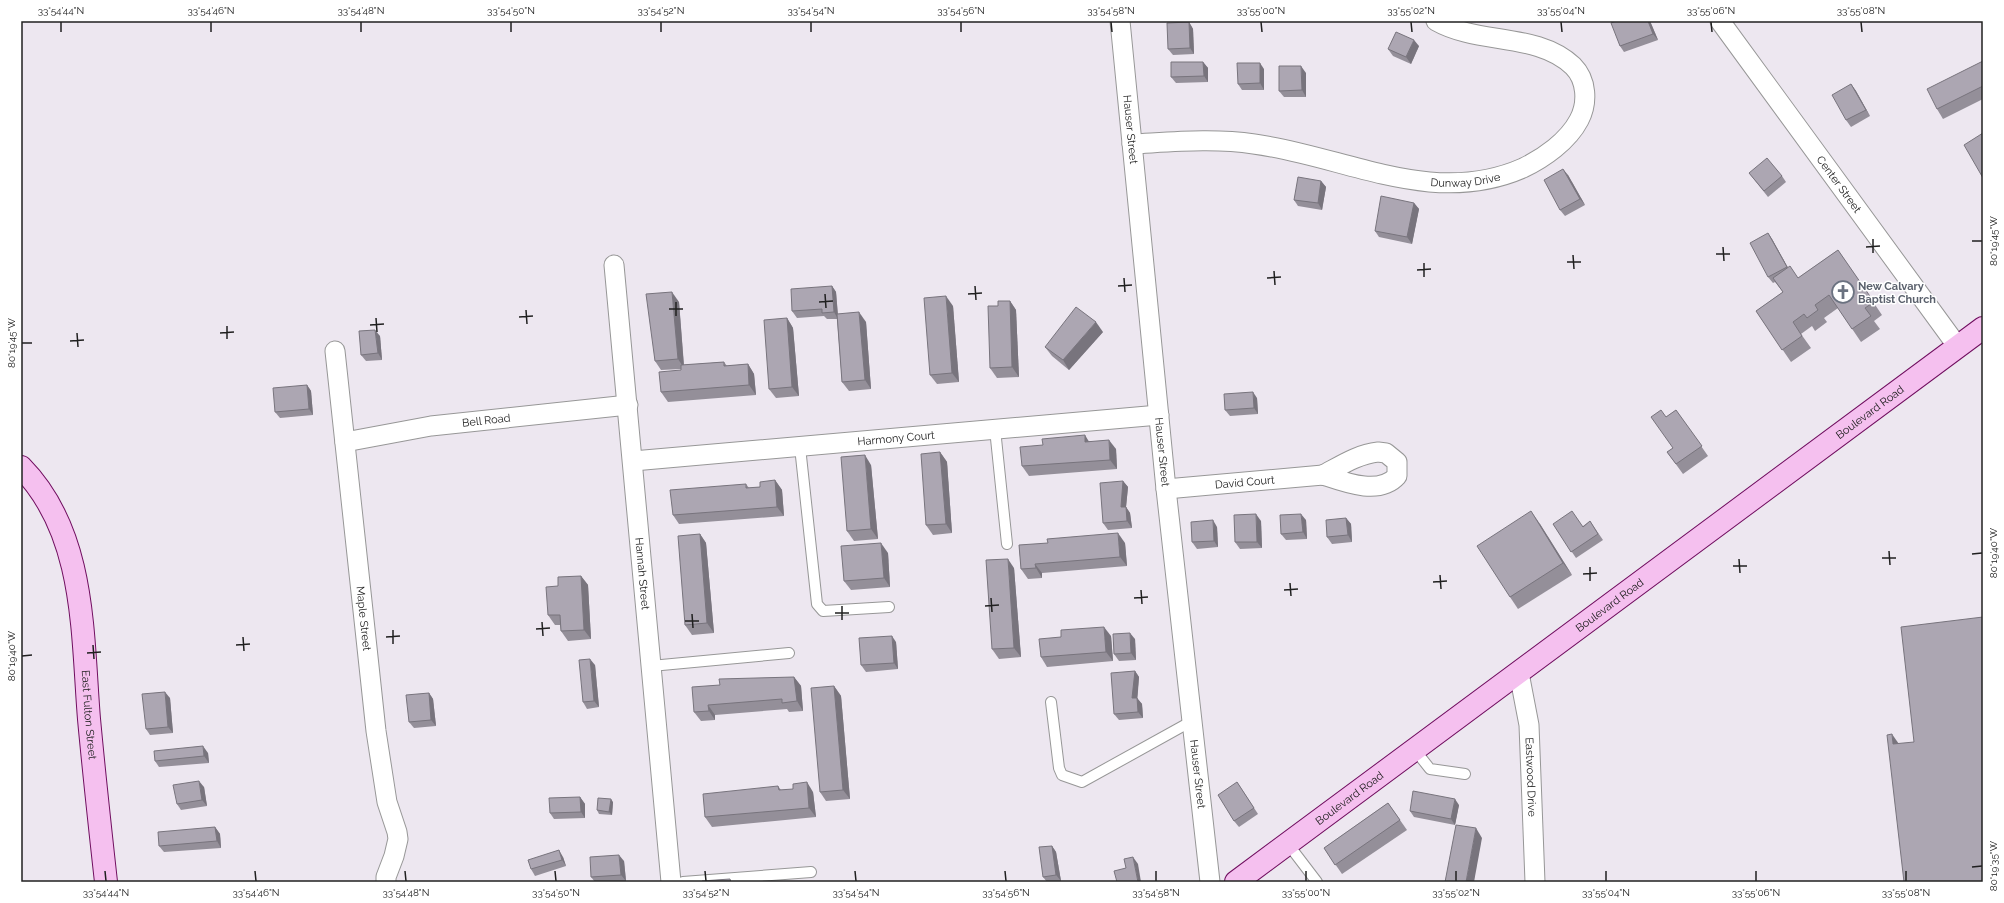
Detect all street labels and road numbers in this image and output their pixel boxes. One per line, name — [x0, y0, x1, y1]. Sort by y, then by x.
street label: Hauser Street — [1121, 94, 1141, 165]
street label: Center Street — [1814, 153, 1864, 215]
street label: Dunway Drive — [1430, 170, 1502, 189]
street label: Boulevard Road — [1833, 382, 1906, 441]
street label: Bell Road — [461, 411, 511, 429]
street label: Hauser Street — [1152, 417, 1172, 487]
street label: Harmony Court — [857, 428, 936, 448]
street label: David Court — [1214, 473, 1275, 491]
street label: Hannah Street — [633, 537, 652, 611]
street label: Boulevard Road — [1573, 575, 1646, 634]
street label: Maple Street — [354, 585, 374, 652]
street label: East Fulton Street — [79, 670, 99, 761]
street label: Eastwood Drive — [1523, 737, 1539, 818]
street label: Hauser Street — [1188, 739, 1208, 809]
street label: Boulevard Road — [1313, 768, 1386, 827]

